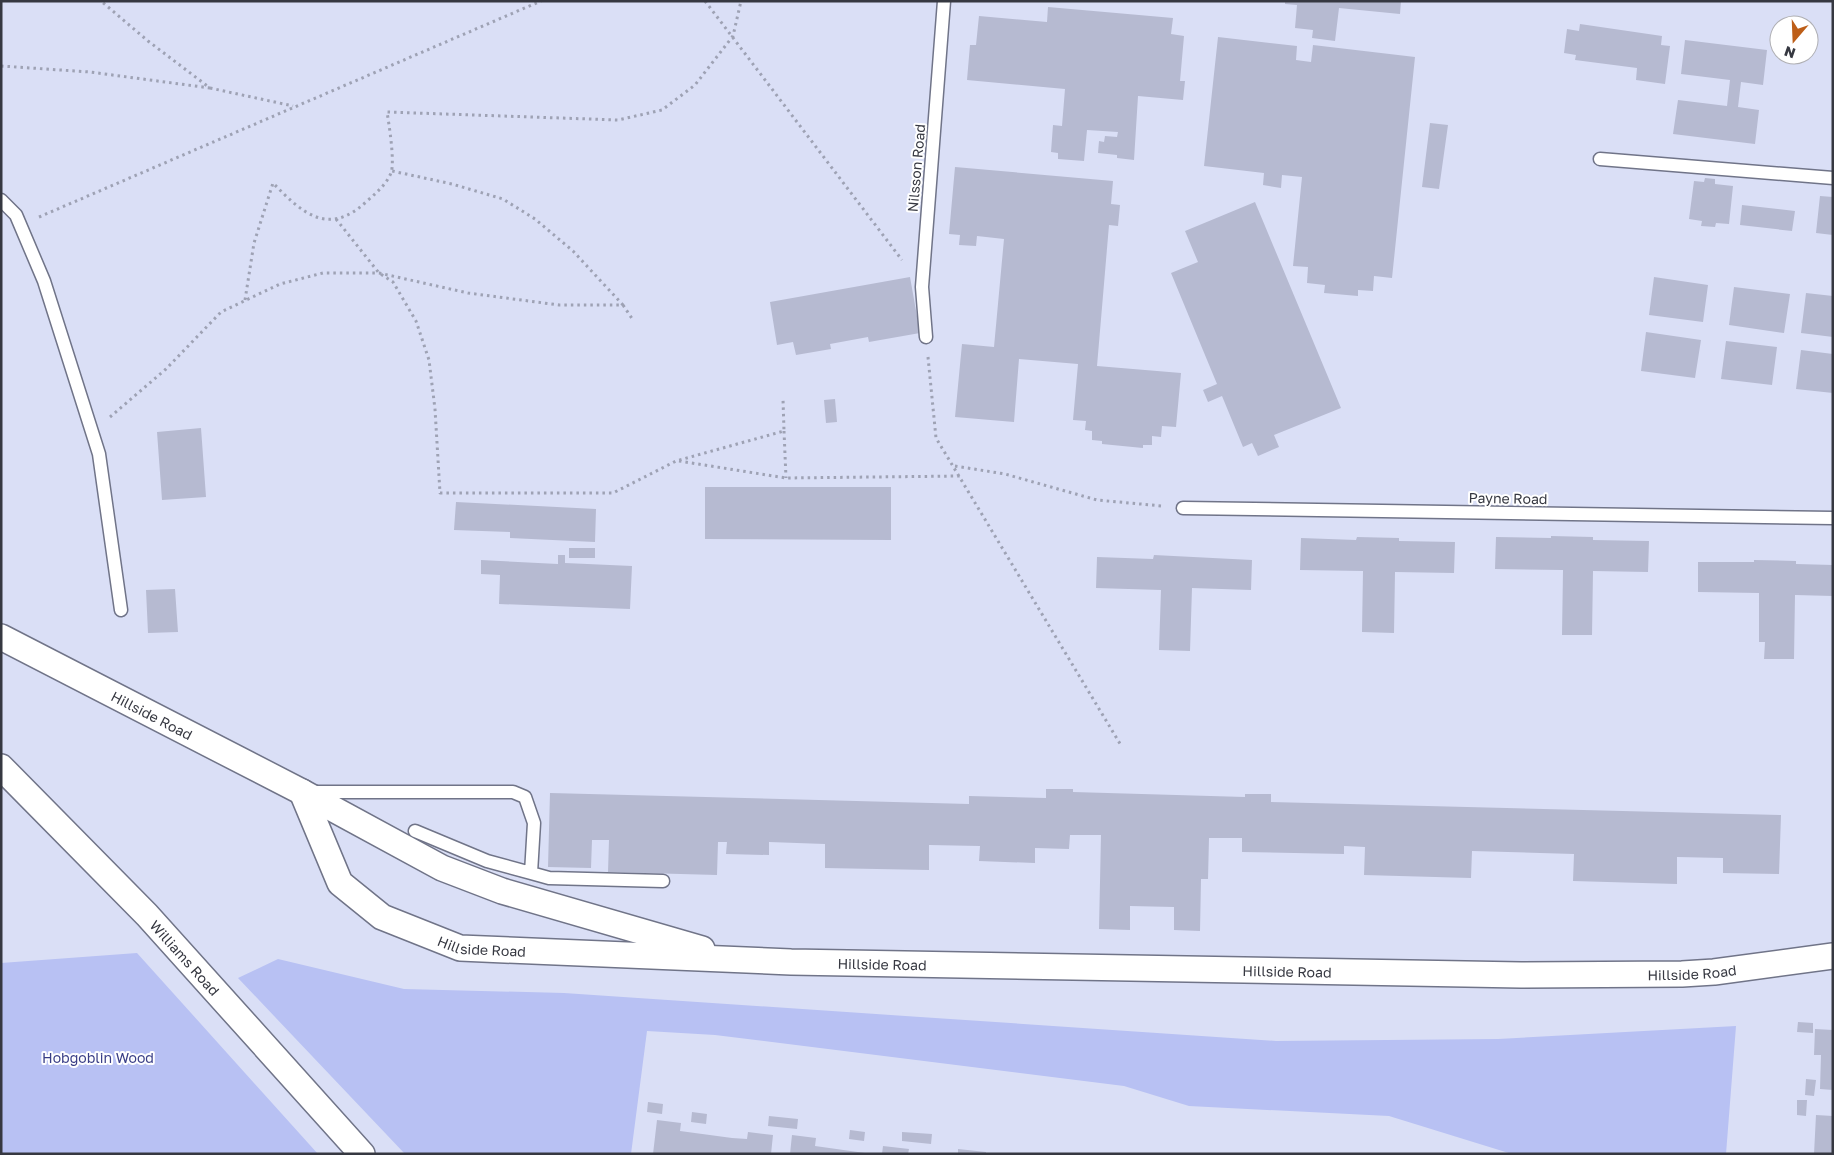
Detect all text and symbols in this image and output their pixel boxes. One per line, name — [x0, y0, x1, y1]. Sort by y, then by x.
north arrow — [1769, 15, 1819, 65]
text: N — [1782, 43, 1797, 63]
street label: Nilsson Road — [904, 123, 928, 213]
street label: Payne Road — [1468, 489, 1548, 507]
street label: Hillside Road — [109, 687, 196, 743]
street label: Williams Road — [147, 916, 223, 999]
street label: Hillside Road — [435, 932, 526, 959]
street label: Hillside Road — [837, 954, 927, 973]
street label: Hillside Road — [1647, 961, 1737, 983]
street label: Hillside Road — [1242, 962, 1332, 980]
park label: Hobgoblin Wood — [42, 1049, 154, 1066]

